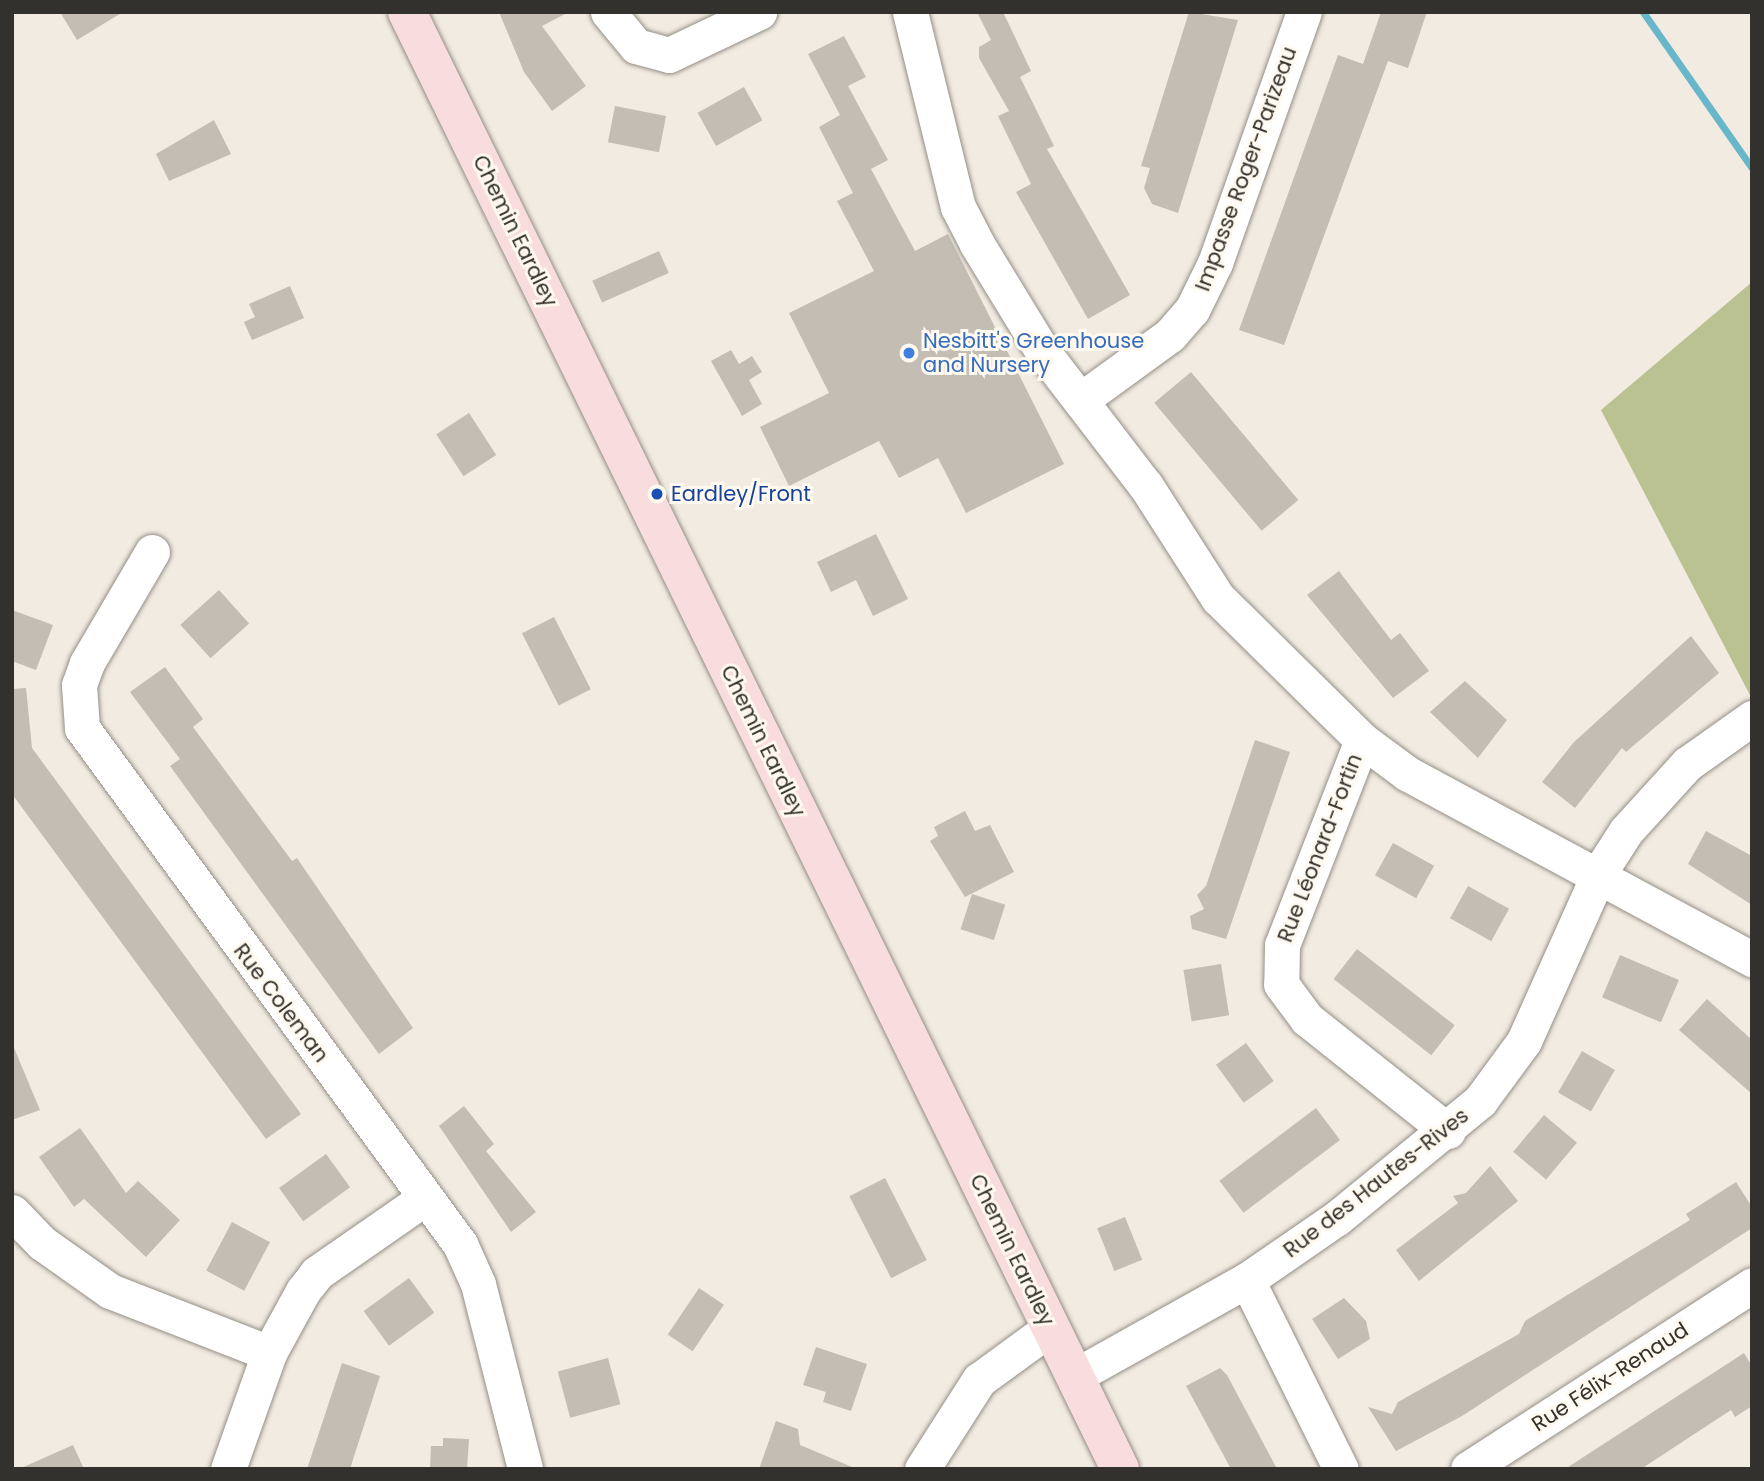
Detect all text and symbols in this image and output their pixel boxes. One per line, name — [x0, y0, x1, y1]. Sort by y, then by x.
street label: Impasse Roger-Parizeau — [1190, 43, 1302, 295]
street label: Chemin Eardley — [467, 151, 563, 311]
place label: Nesbitt's Greenhouse and Nursery — [923, 328, 1144, 378]
marker: Nesbitt's Greenhouse and Nursery — [901, 345, 917, 361]
place label: Eardley/Front — [671, 481, 811, 507]
marker: Eardley/Front — [649, 486, 665, 502]
street label: Chemin Eardley — [715, 661, 811, 821]
street label: Rue Léonard-Fortin — [1272, 750, 1368, 946]
street label: Rue Coleman — [228, 939, 334, 1067]
street label: Rue des Hautes-Rives — [1279, 1103, 1473, 1263]
street label: Chemin Eardley — [964, 1170, 1060, 1330]
street label: Rue Félix-Renaud — [1527, 1317, 1693, 1437]

